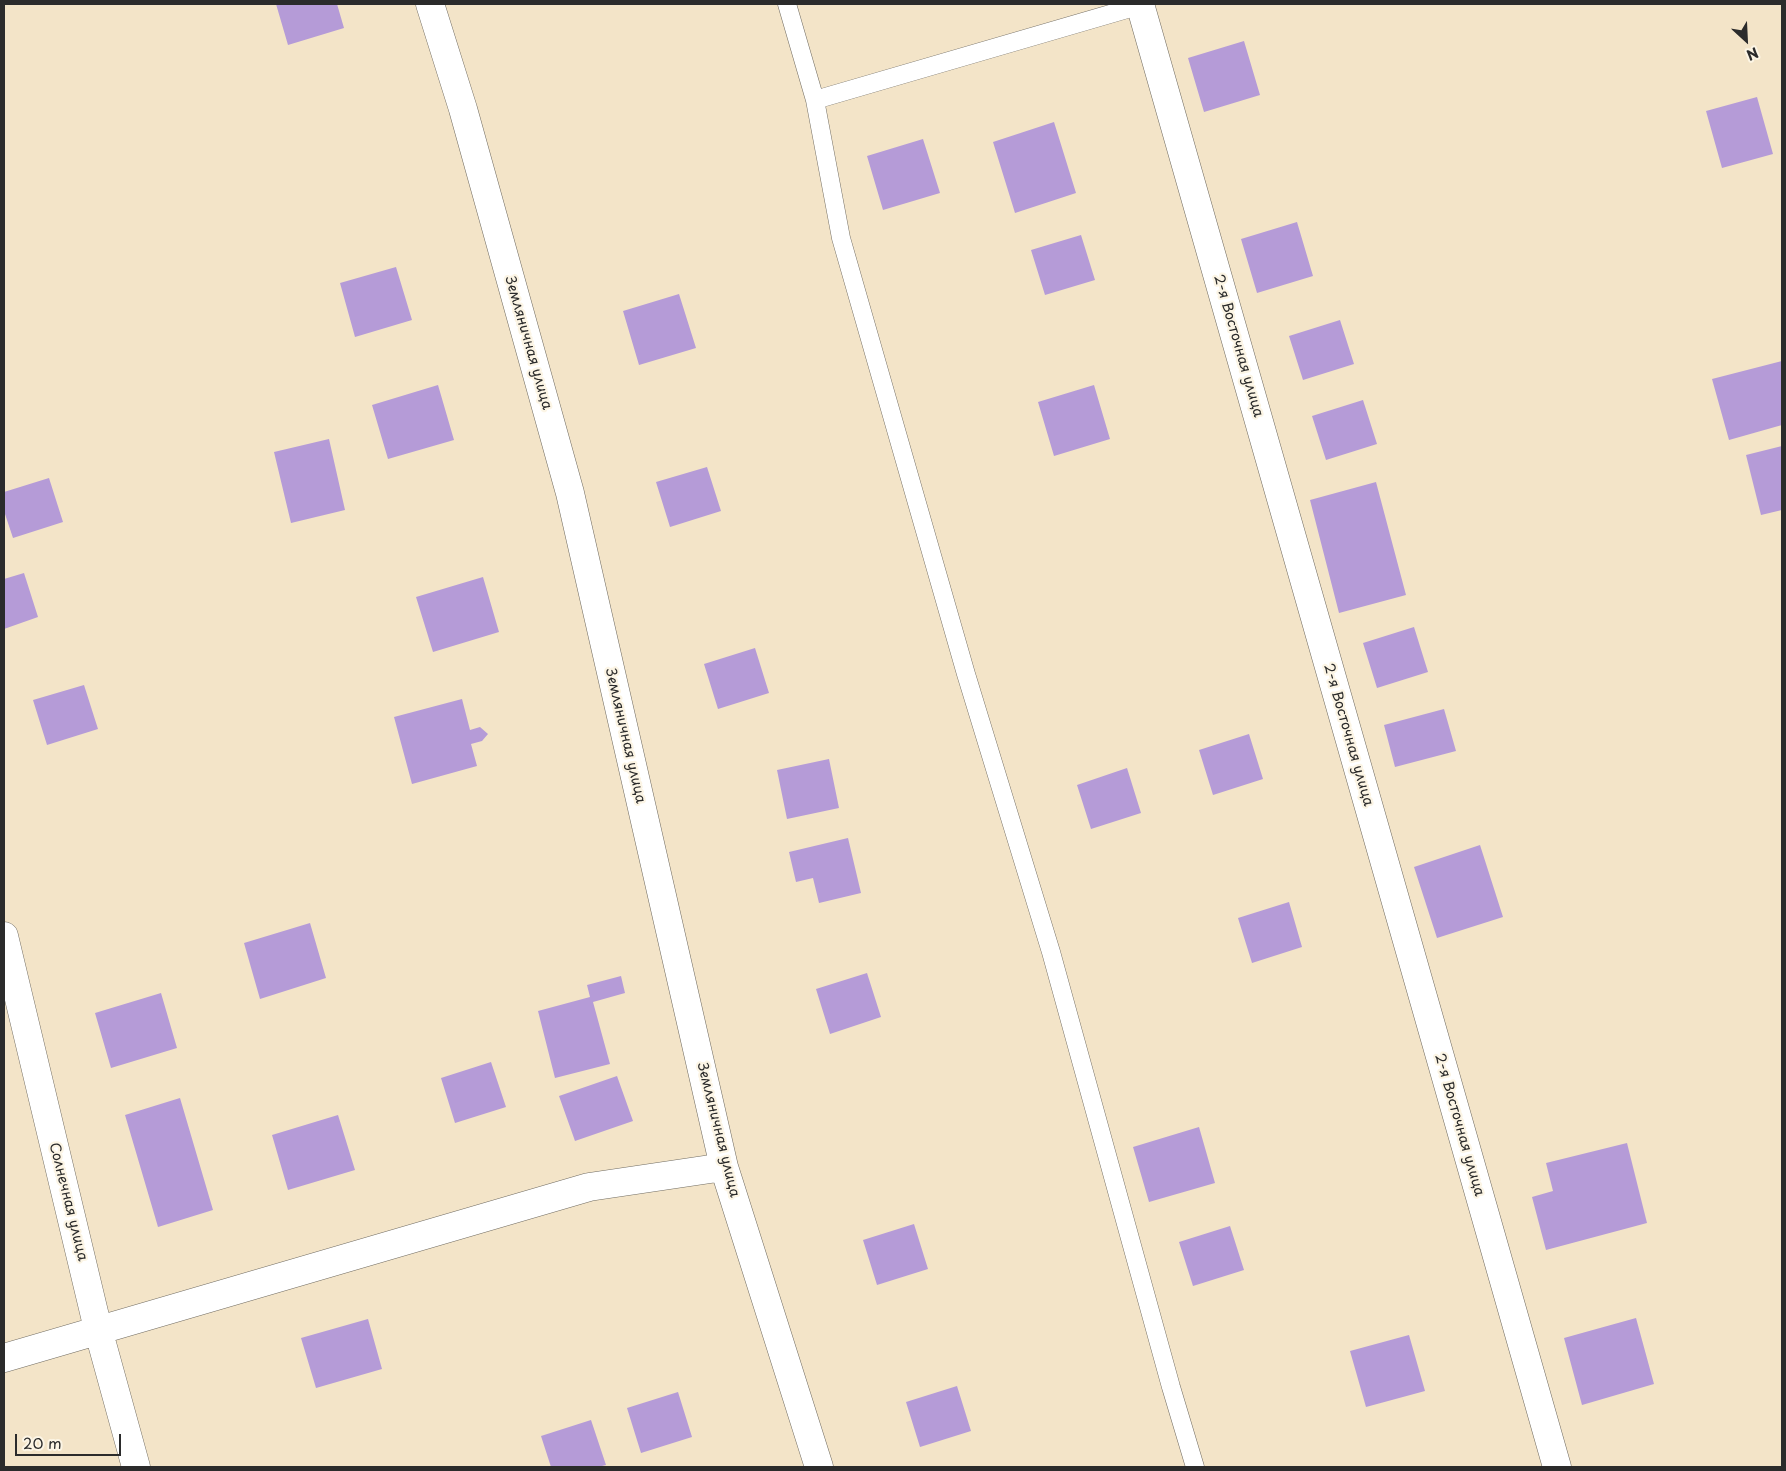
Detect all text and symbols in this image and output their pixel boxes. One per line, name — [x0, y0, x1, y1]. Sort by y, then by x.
north arrow — [1721, 15, 1771, 65]
text: N — [1743, 42, 1762, 66]
street label: 2-я Восточная улица — [1210, 273, 1266, 419]
street label: Земляничная улица — [501, 274, 555, 412]
street label: 2-я Восточная улица — [1320, 662, 1376, 808]
street label: Земляничная улица — [601, 667, 649, 805]
street label: 2-я Восточная улица — [1431, 1052, 1487, 1198]
street label: Земляничная улица — [693, 1061, 743, 1199]
street label: Солнечная улица — [45, 1141, 91, 1263]
scale bar — [18, 1424, 124, 1456]
text: 20 m — [23, 1431, 62, 1454]

